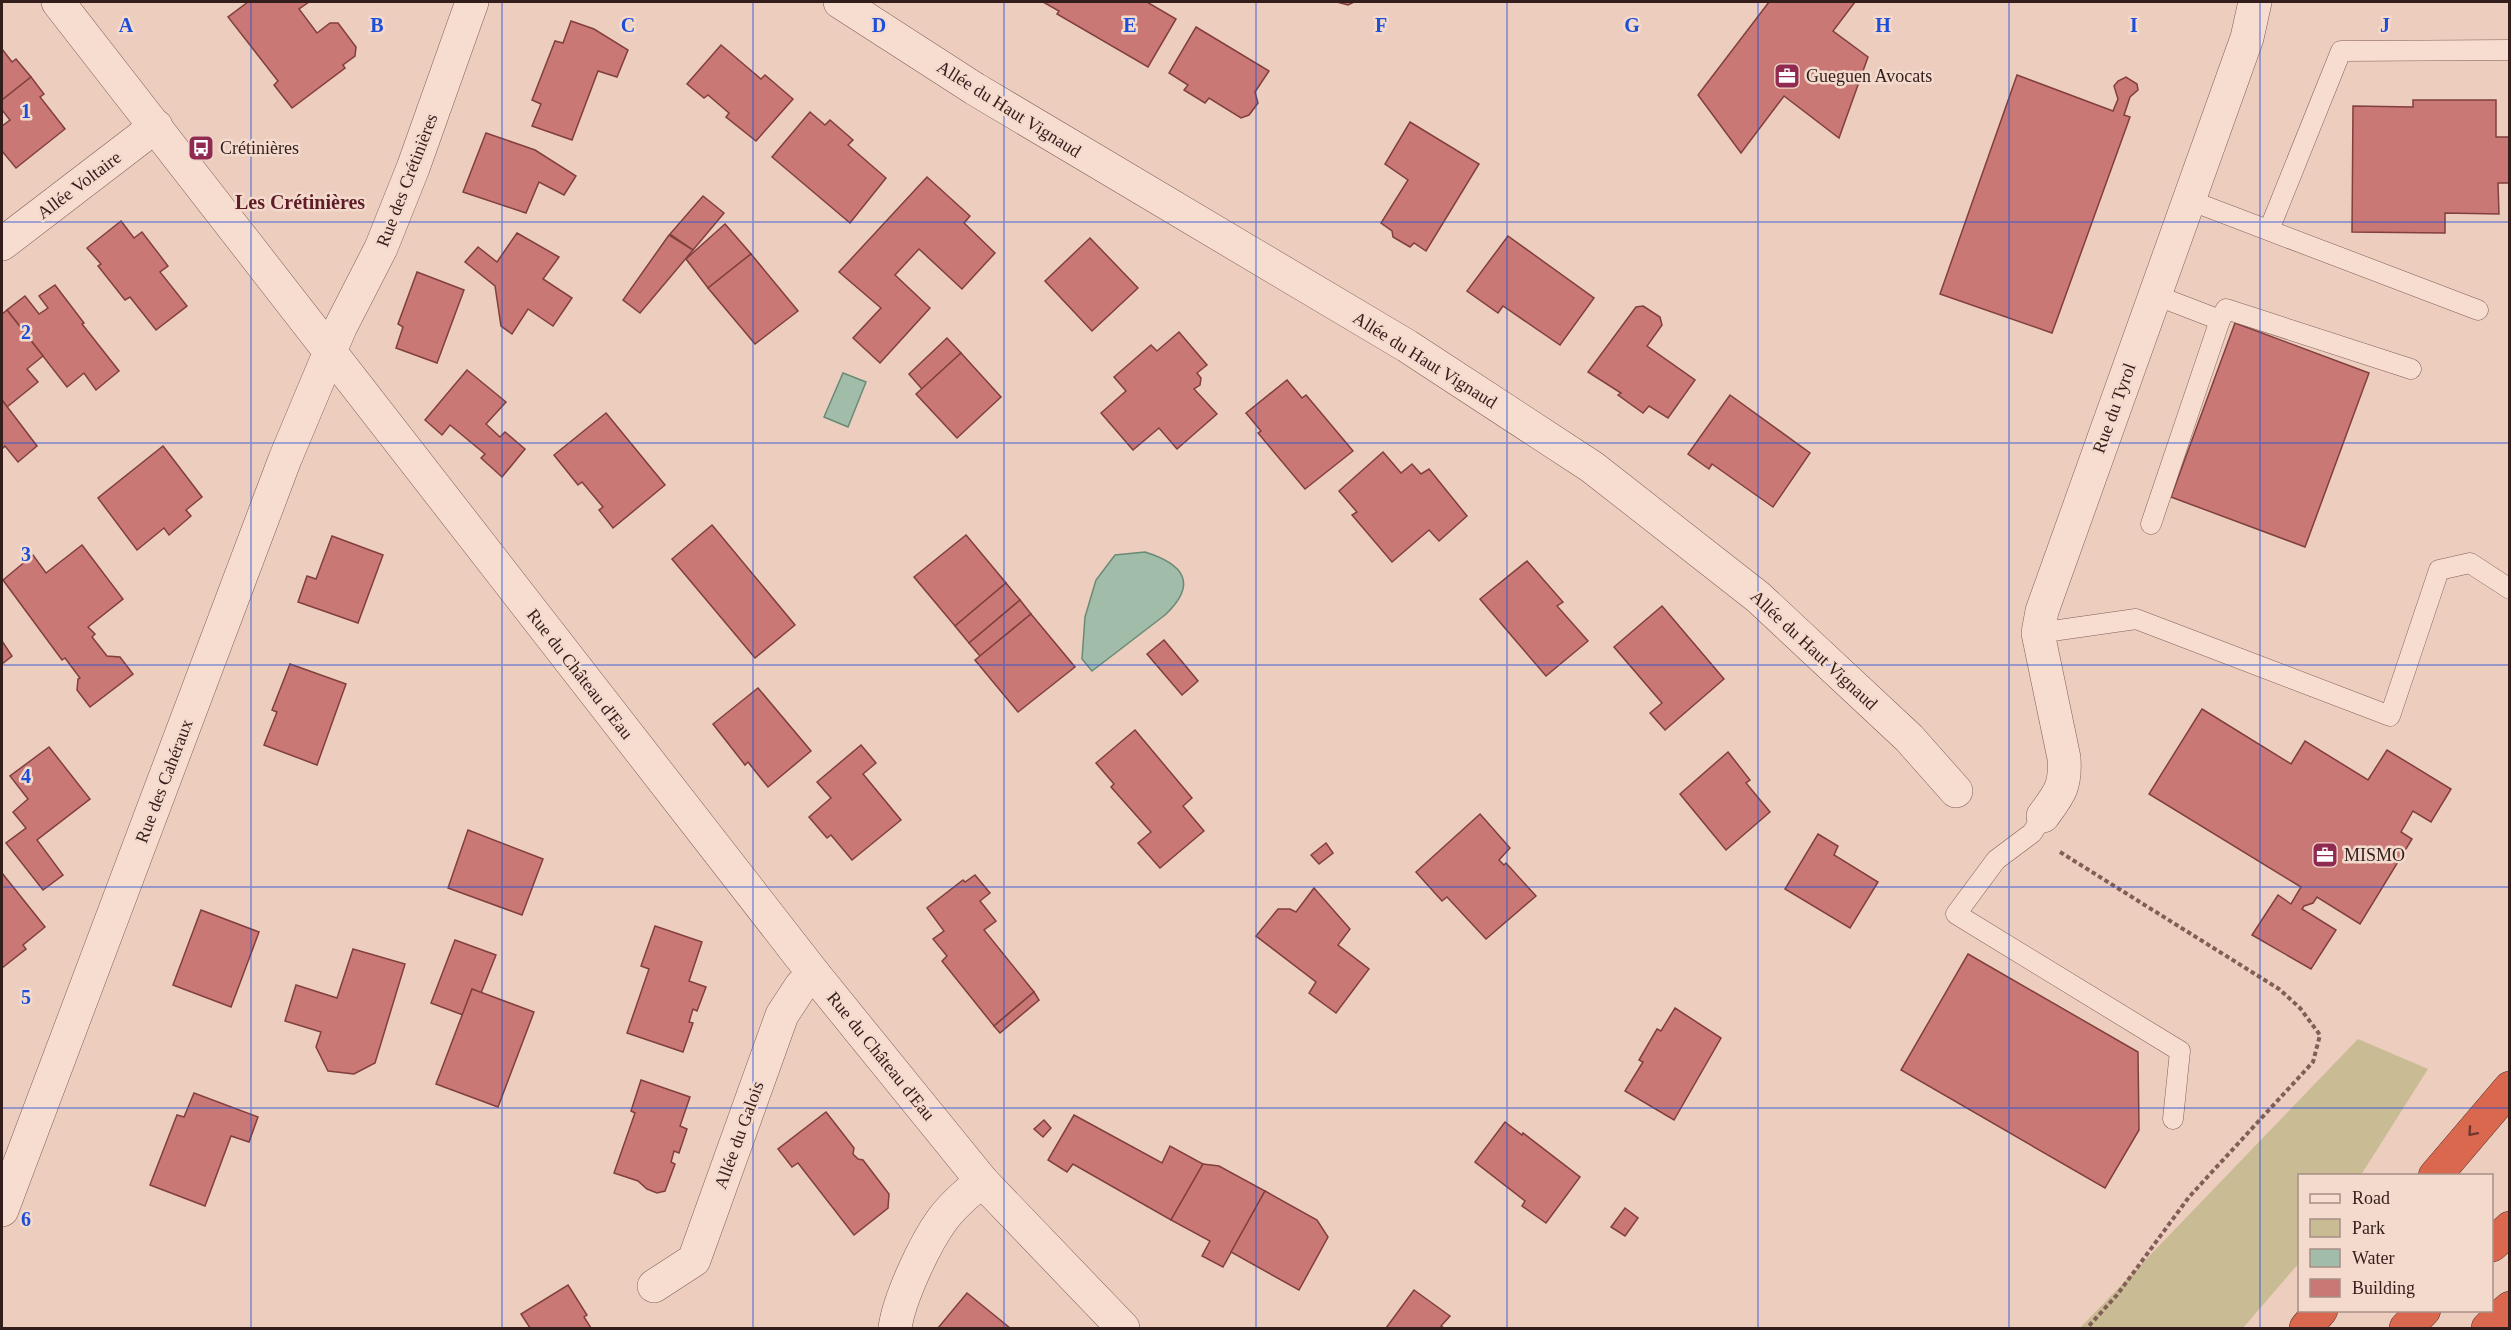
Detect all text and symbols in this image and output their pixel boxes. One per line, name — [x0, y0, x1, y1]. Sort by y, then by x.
text: A — [119, 14, 134, 36]
text: B — [370, 14, 384, 36]
text: C — [621, 14, 635, 36]
text: D — [872, 14, 886, 36]
text: E — [1123, 14, 1137, 36]
text: F — [1375, 14, 1387, 36]
text: G — [1624, 14, 1640, 36]
text: H — [1875, 14, 1891, 36]
text: I — [2130, 14, 2138, 36]
text: J — [2380, 14, 2390, 36]
street label: Allée du Haut Vignaud — [933, 57, 1085, 161]
office icon: Gueguen Avocats — [1772, 61, 1802, 91]
place label: Gueguen Avocats — [1806, 66, 1932, 86]
text: 1 — [21, 100, 31, 122]
street label: Rue des Crétinières — [372, 111, 442, 249]
bus stop icon: Crétinières — [186, 133, 216, 163]
place label: Crétinières — [220, 138, 299, 158]
street label: Allée Voltaire — [33, 147, 125, 223]
district label: Les Crétinières — [235, 191, 365, 213]
street label: Allée du Haut Vignaud — [1349, 308, 1501, 412]
text: 2 — [21, 321, 31, 343]
street label: Rue du Tyrol — [2088, 360, 2140, 456]
text: 3 — [21, 543, 31, 565]
street label: Allée du Haut Vignaud — [1746, 586, 1882, 714]
street label: Rue du Château d'Eau — [523, 605, 637, 743]
street label: Rue des Cahéraux — [131, 716, 197, 846]
text: 4 — [21, 765, 31, 787]
office icon: MISMO — [2310, 840, 2340, 870]
place label: MISMO — [2344, 845, 2405, 865]
text: 5 — [21, 986, 31, 1008]
street label: Rue du Château d'Eau — [823, 988, 939, 1124]
street label: Allée du Galois — [710, 1078, 768, 1192]
one-way arrow — [2468, 1125, 2479, 1136]
legend — [2298, 1174, 2493, 1312]
text: Road — [2352, 1188, 2390, 1208]
text: 6 — [21, 1208, 31, 1230]
text: Park — [2352, 1218, 2385, 1238]
text: Water — [2352, 1248, 2395, 1268]
text: Building — [2352, 1278, 2415, 1298]

